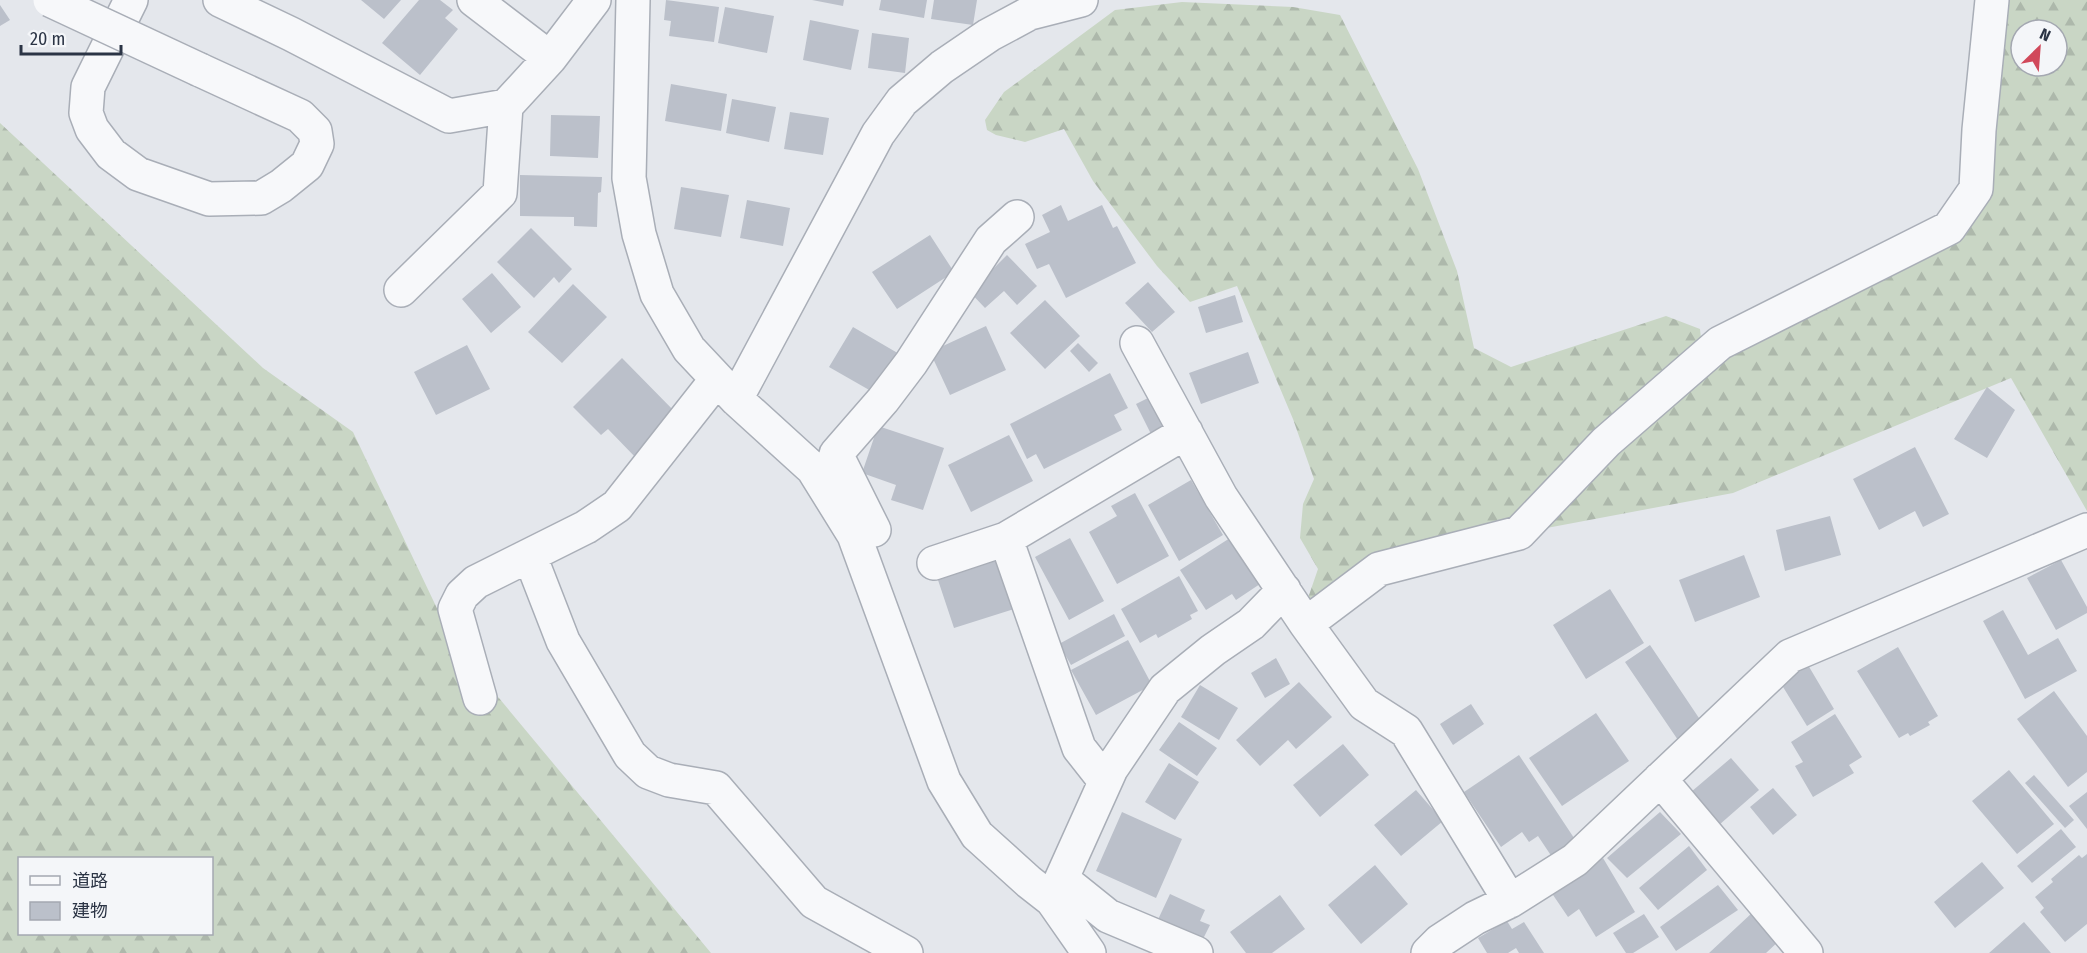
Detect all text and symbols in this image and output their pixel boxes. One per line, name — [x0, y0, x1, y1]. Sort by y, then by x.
scale bar — [21, 18, 122, 56]
north arrow — [2009, 18, 2069, 78]
text: N — [2037, 24, 2053, 45]
text: 20 m — [30, 28, 65, 50]
legend — [18, 857, 213, 935]
text: 道路 — [72, 870, 108, 892]
text: 建物 — [72, 900, 108, 922]

